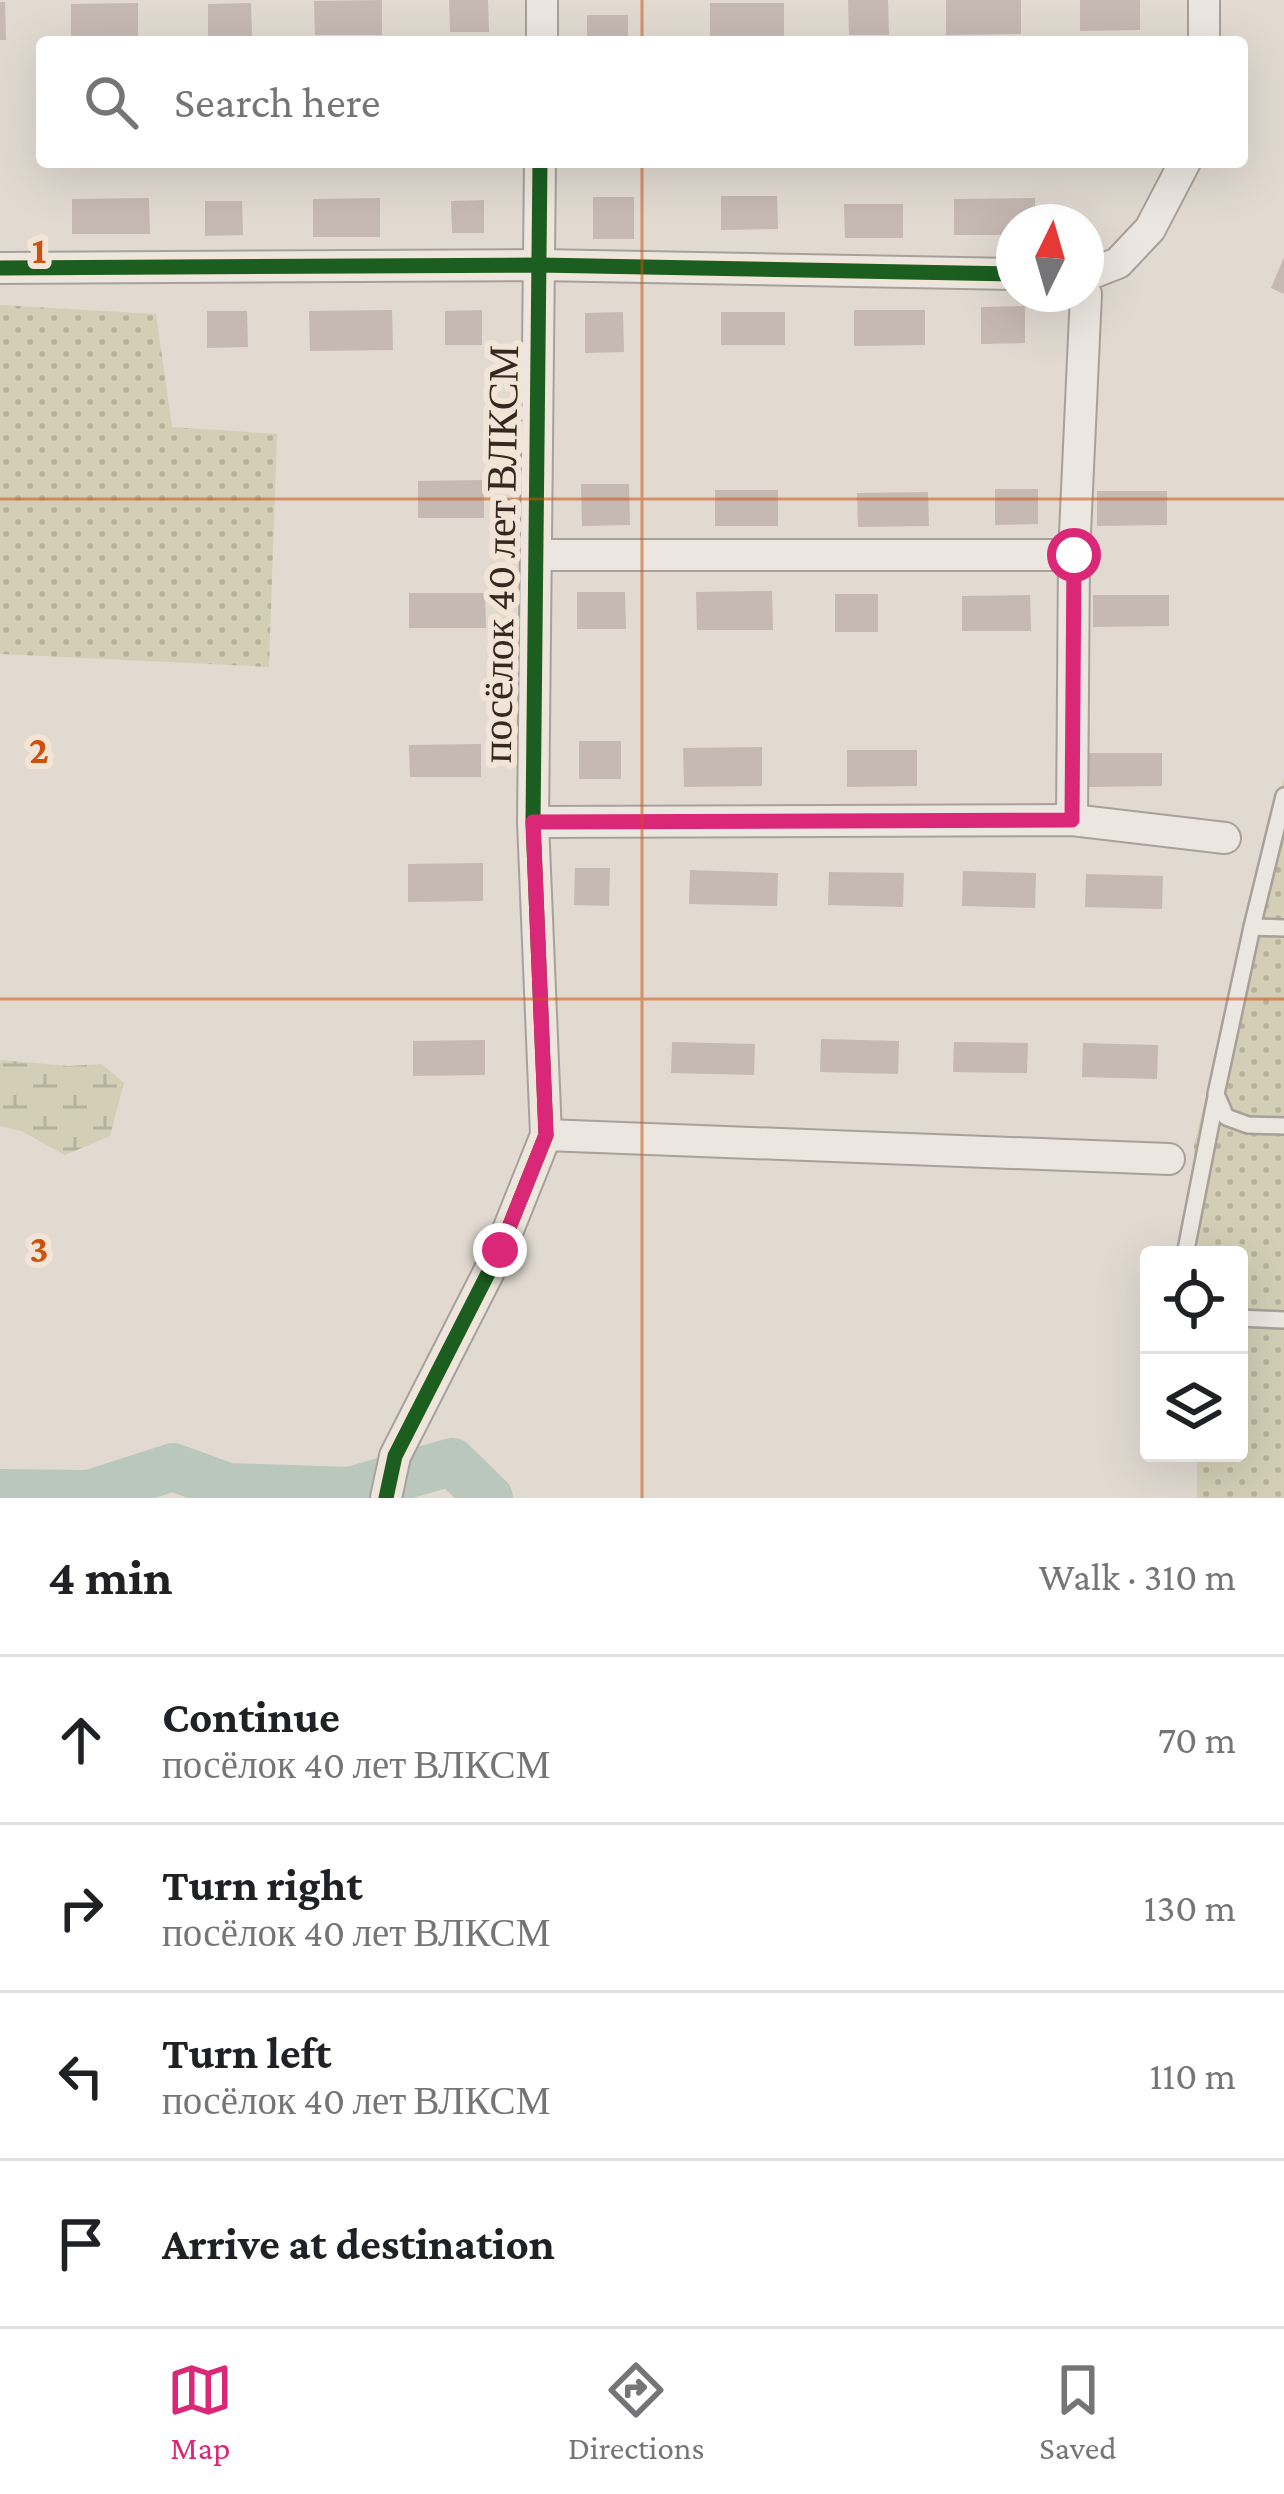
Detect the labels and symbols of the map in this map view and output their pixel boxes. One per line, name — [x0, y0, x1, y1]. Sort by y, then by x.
north arrow — [996, 204, 1104, 312]
text: 1 — [32, 228, 46, 271]
street label: посёлок 40 лет ВЛКСМ — [473, 345, 527, 763]
route start — [1047, 528, 1101, 582]
text: 2 — [29, 728, 49, 771]
route end — [473, 1223, 527, 1277]
text: 3 — [29, 1227, 49, 1270]

